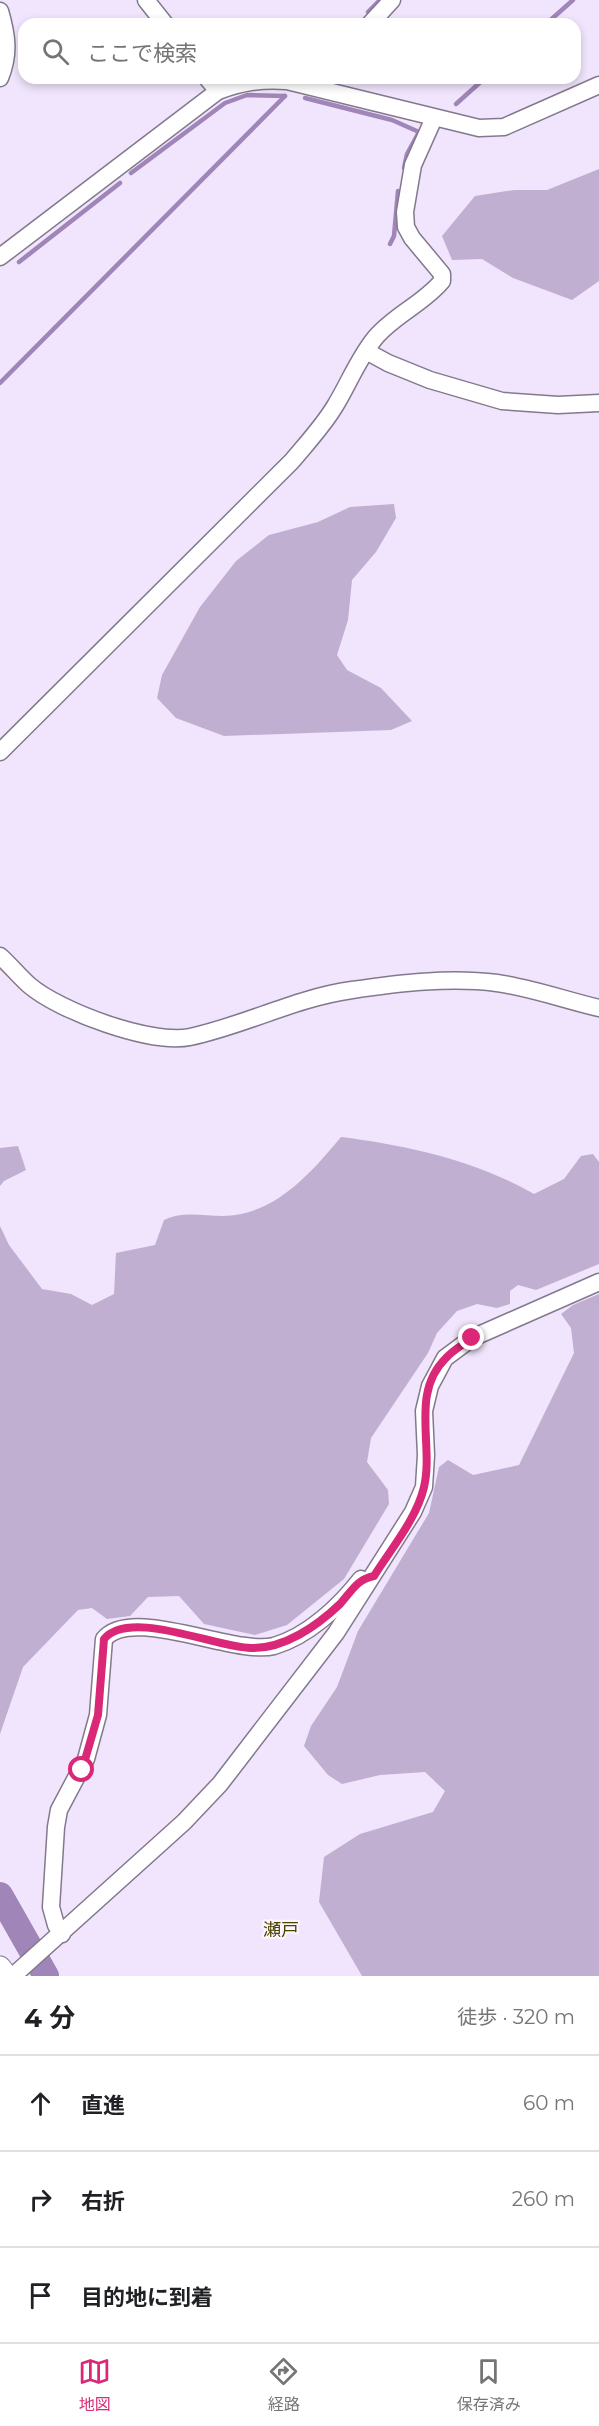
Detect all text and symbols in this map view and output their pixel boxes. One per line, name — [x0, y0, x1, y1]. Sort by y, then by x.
search box — [18, 18, 581, 84]
icon: search — [39, 35, 72, 68]
text: ここで検索 — [87, 40, 197, 67]
route end — [458, 1324, 484, 1350]
route start — [68, 1756, 94, 1782]
district label: 瀬戸 — [263, 1919, 299, 1941]
text: 4 分 — [24, 2002, 75, 2034]
text: 徒歩 · 320 m — [457, 2005, 575, 2029]
icon: ahead — [24, 2087, 57, 2120]
text: 60 m — [523, 2091, 575, 2115]
text: 直進 — [81, 2092, 125, 2119]
icon: right — [24, 2183, 57, 2216]
text: 260 m — [512, 2187, 575, 2211]
text: 右折 — [81, 2188, 125, 2215]
icon: arrive — [24, 2279, 57, 2312]
text: 目的地に到着 — [81, 2284, 213, 2311]
tab: 地図 — [78, 2355, 111, 2415]
tab: 経路 — [267, 2355, 300, 2415]
tab: 保存済み — [457, 2355, 521, 2415]

